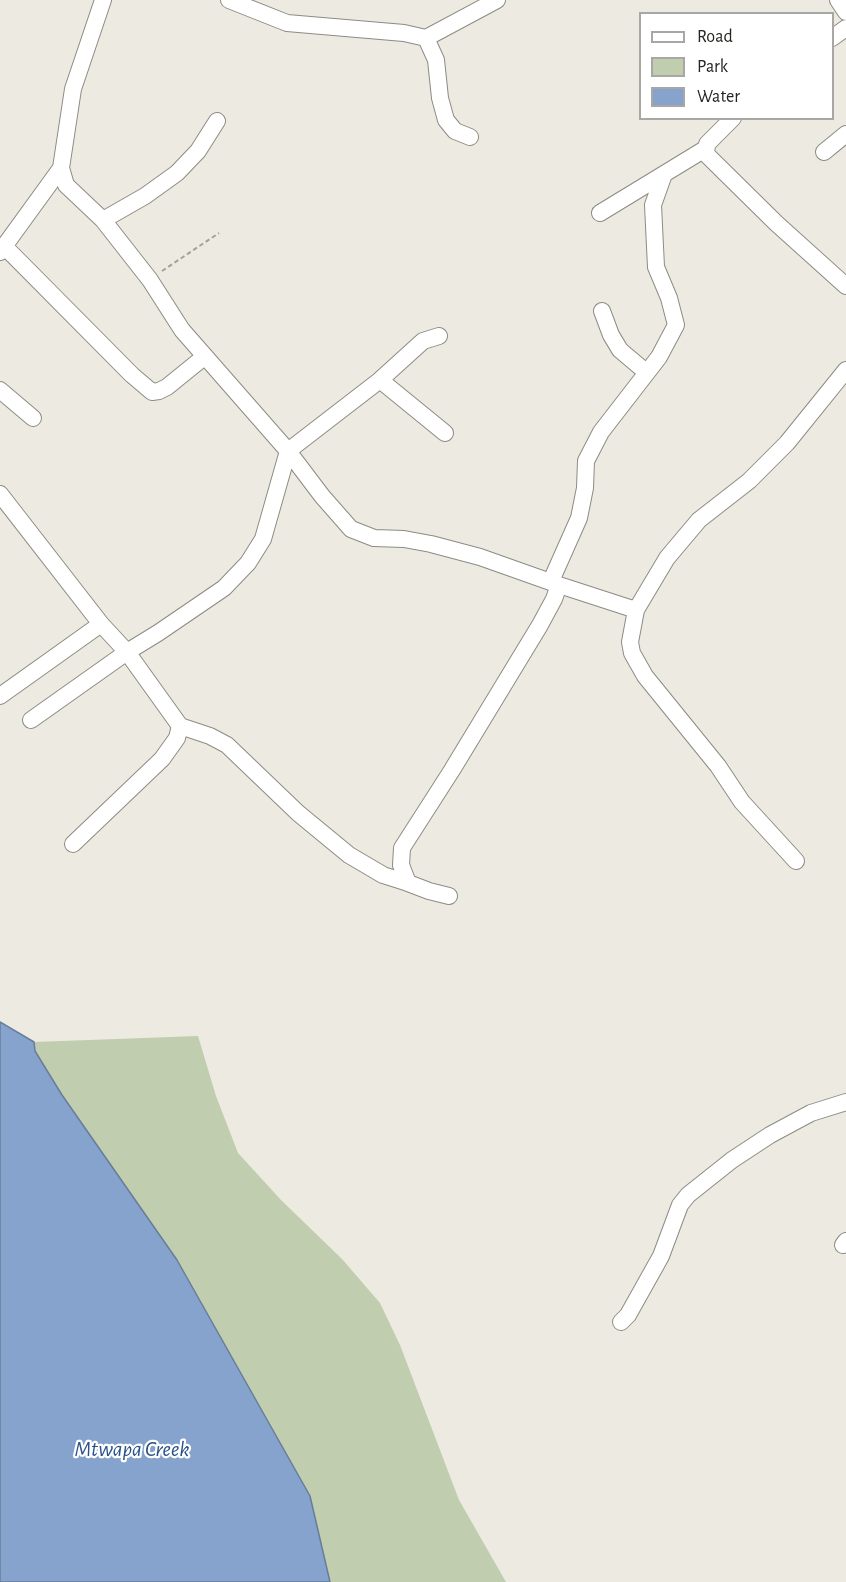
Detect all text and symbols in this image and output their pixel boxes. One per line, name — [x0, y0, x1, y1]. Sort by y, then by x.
legend — [639, 12, 834, 120]
text: Road — [697, 28, 733, 46]
text: Park — [697, 58, 728, 76]
text: Water — [697, 88, 740, 106]
water label: Mtwapa Creek — [75, 1436, 189, 1462]

